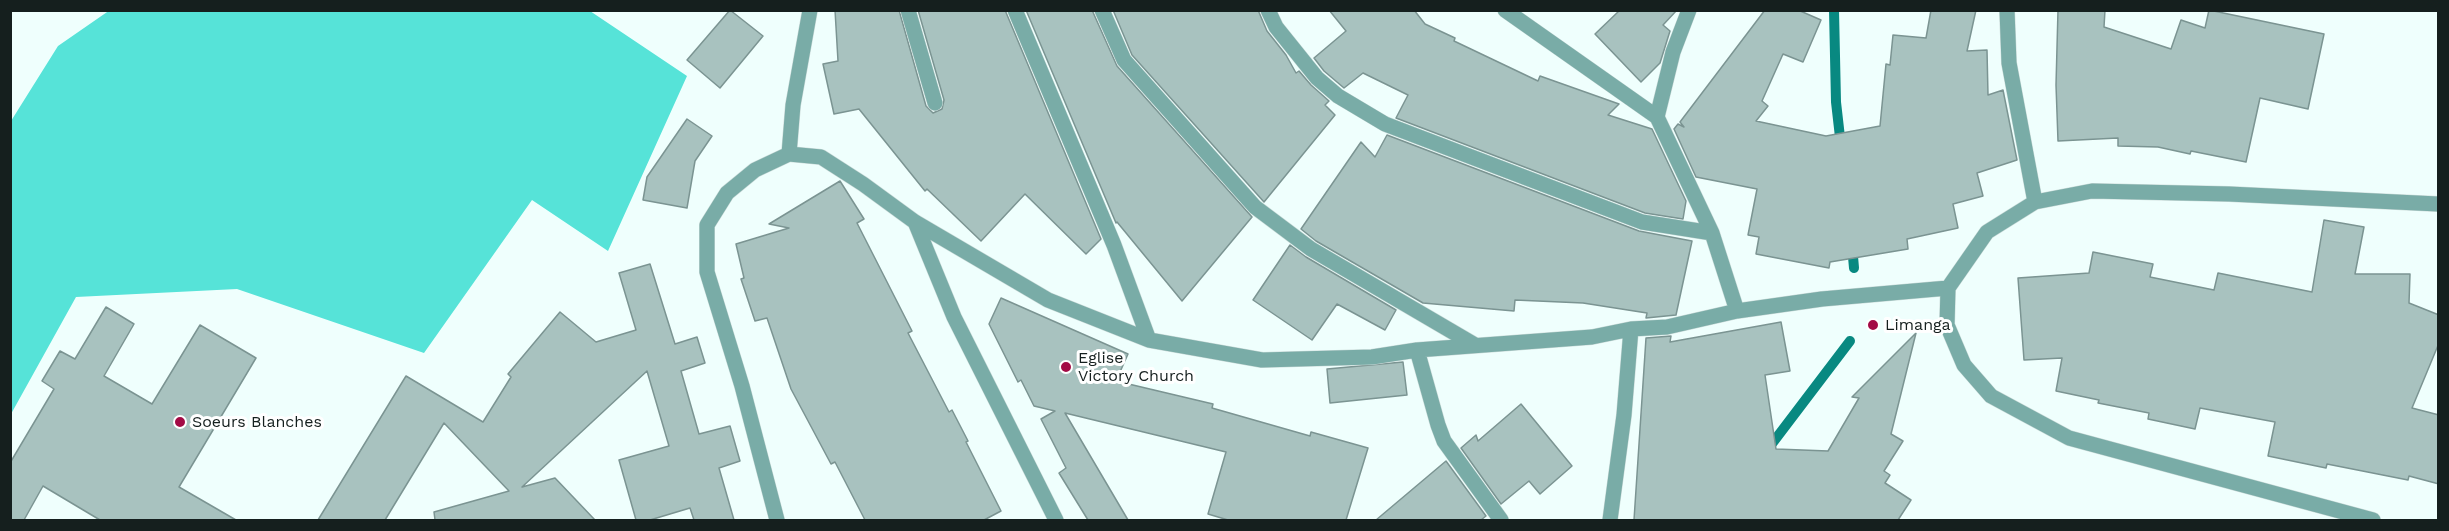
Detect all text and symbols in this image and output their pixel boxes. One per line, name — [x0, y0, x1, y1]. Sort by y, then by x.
place label: Limanga — [1885, 315, 1951, 335]
marker: Limanga — [1866, 318, 1880, 332]
place label: Eglise Victory Church — [1078, 348, 1194, 386]
marker: Eglise Victory Church — [1059, 360, 1073, 374]
place label: Soeurs Blanches — [192, 412, 322, 432]
marker: Soeurs Blanches — [173, 415, 187, 429]

